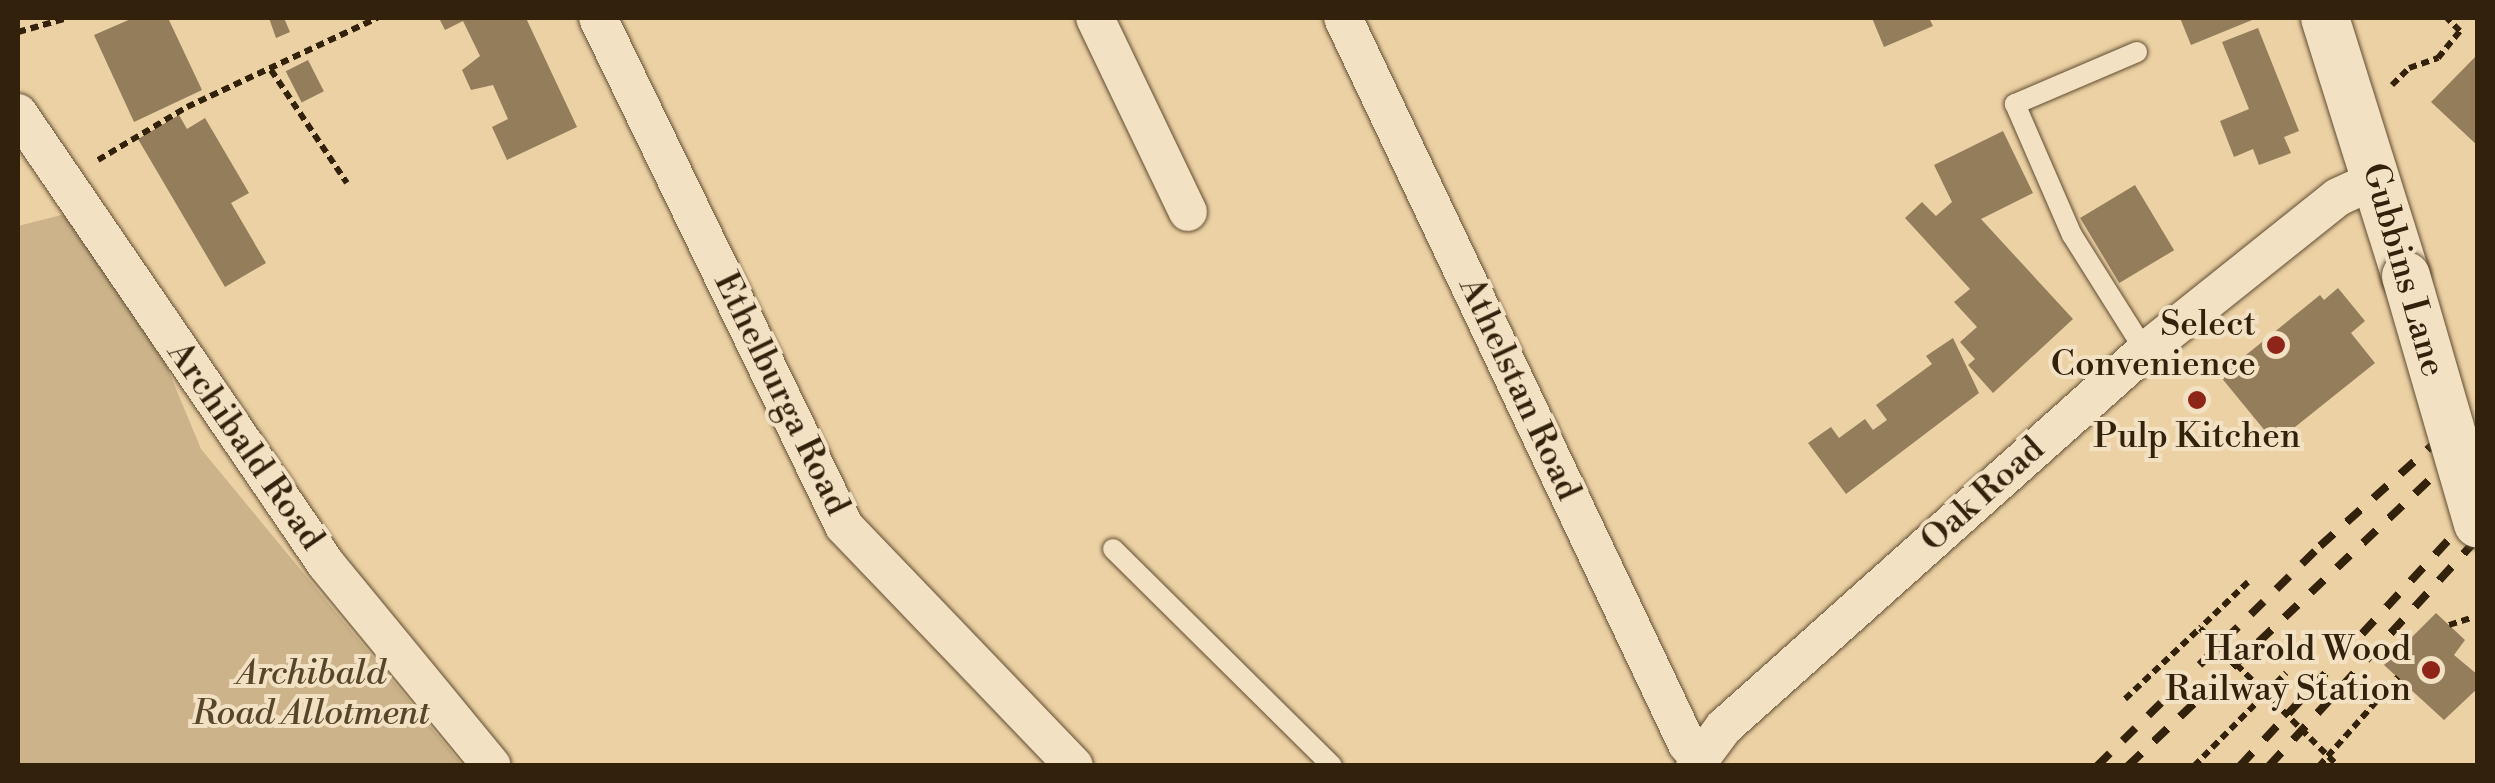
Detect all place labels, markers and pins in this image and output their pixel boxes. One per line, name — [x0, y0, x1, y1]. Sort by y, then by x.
place label: Select Convenience — [2051, 304, 2256, 386]
marker: Select Convenience — [2265, 334, 2287, 356]
marker: Pulp Kitchen — [2186, 389, 2208, 411]
place label: Pulp Kitchen — [2093, 416, 2301, 458]
place label: Harold Wood Railway Station — [2165, 629, 2411, 711]
marker: Harold Wood Railway Station — [2420, 659, 2442, 681]

